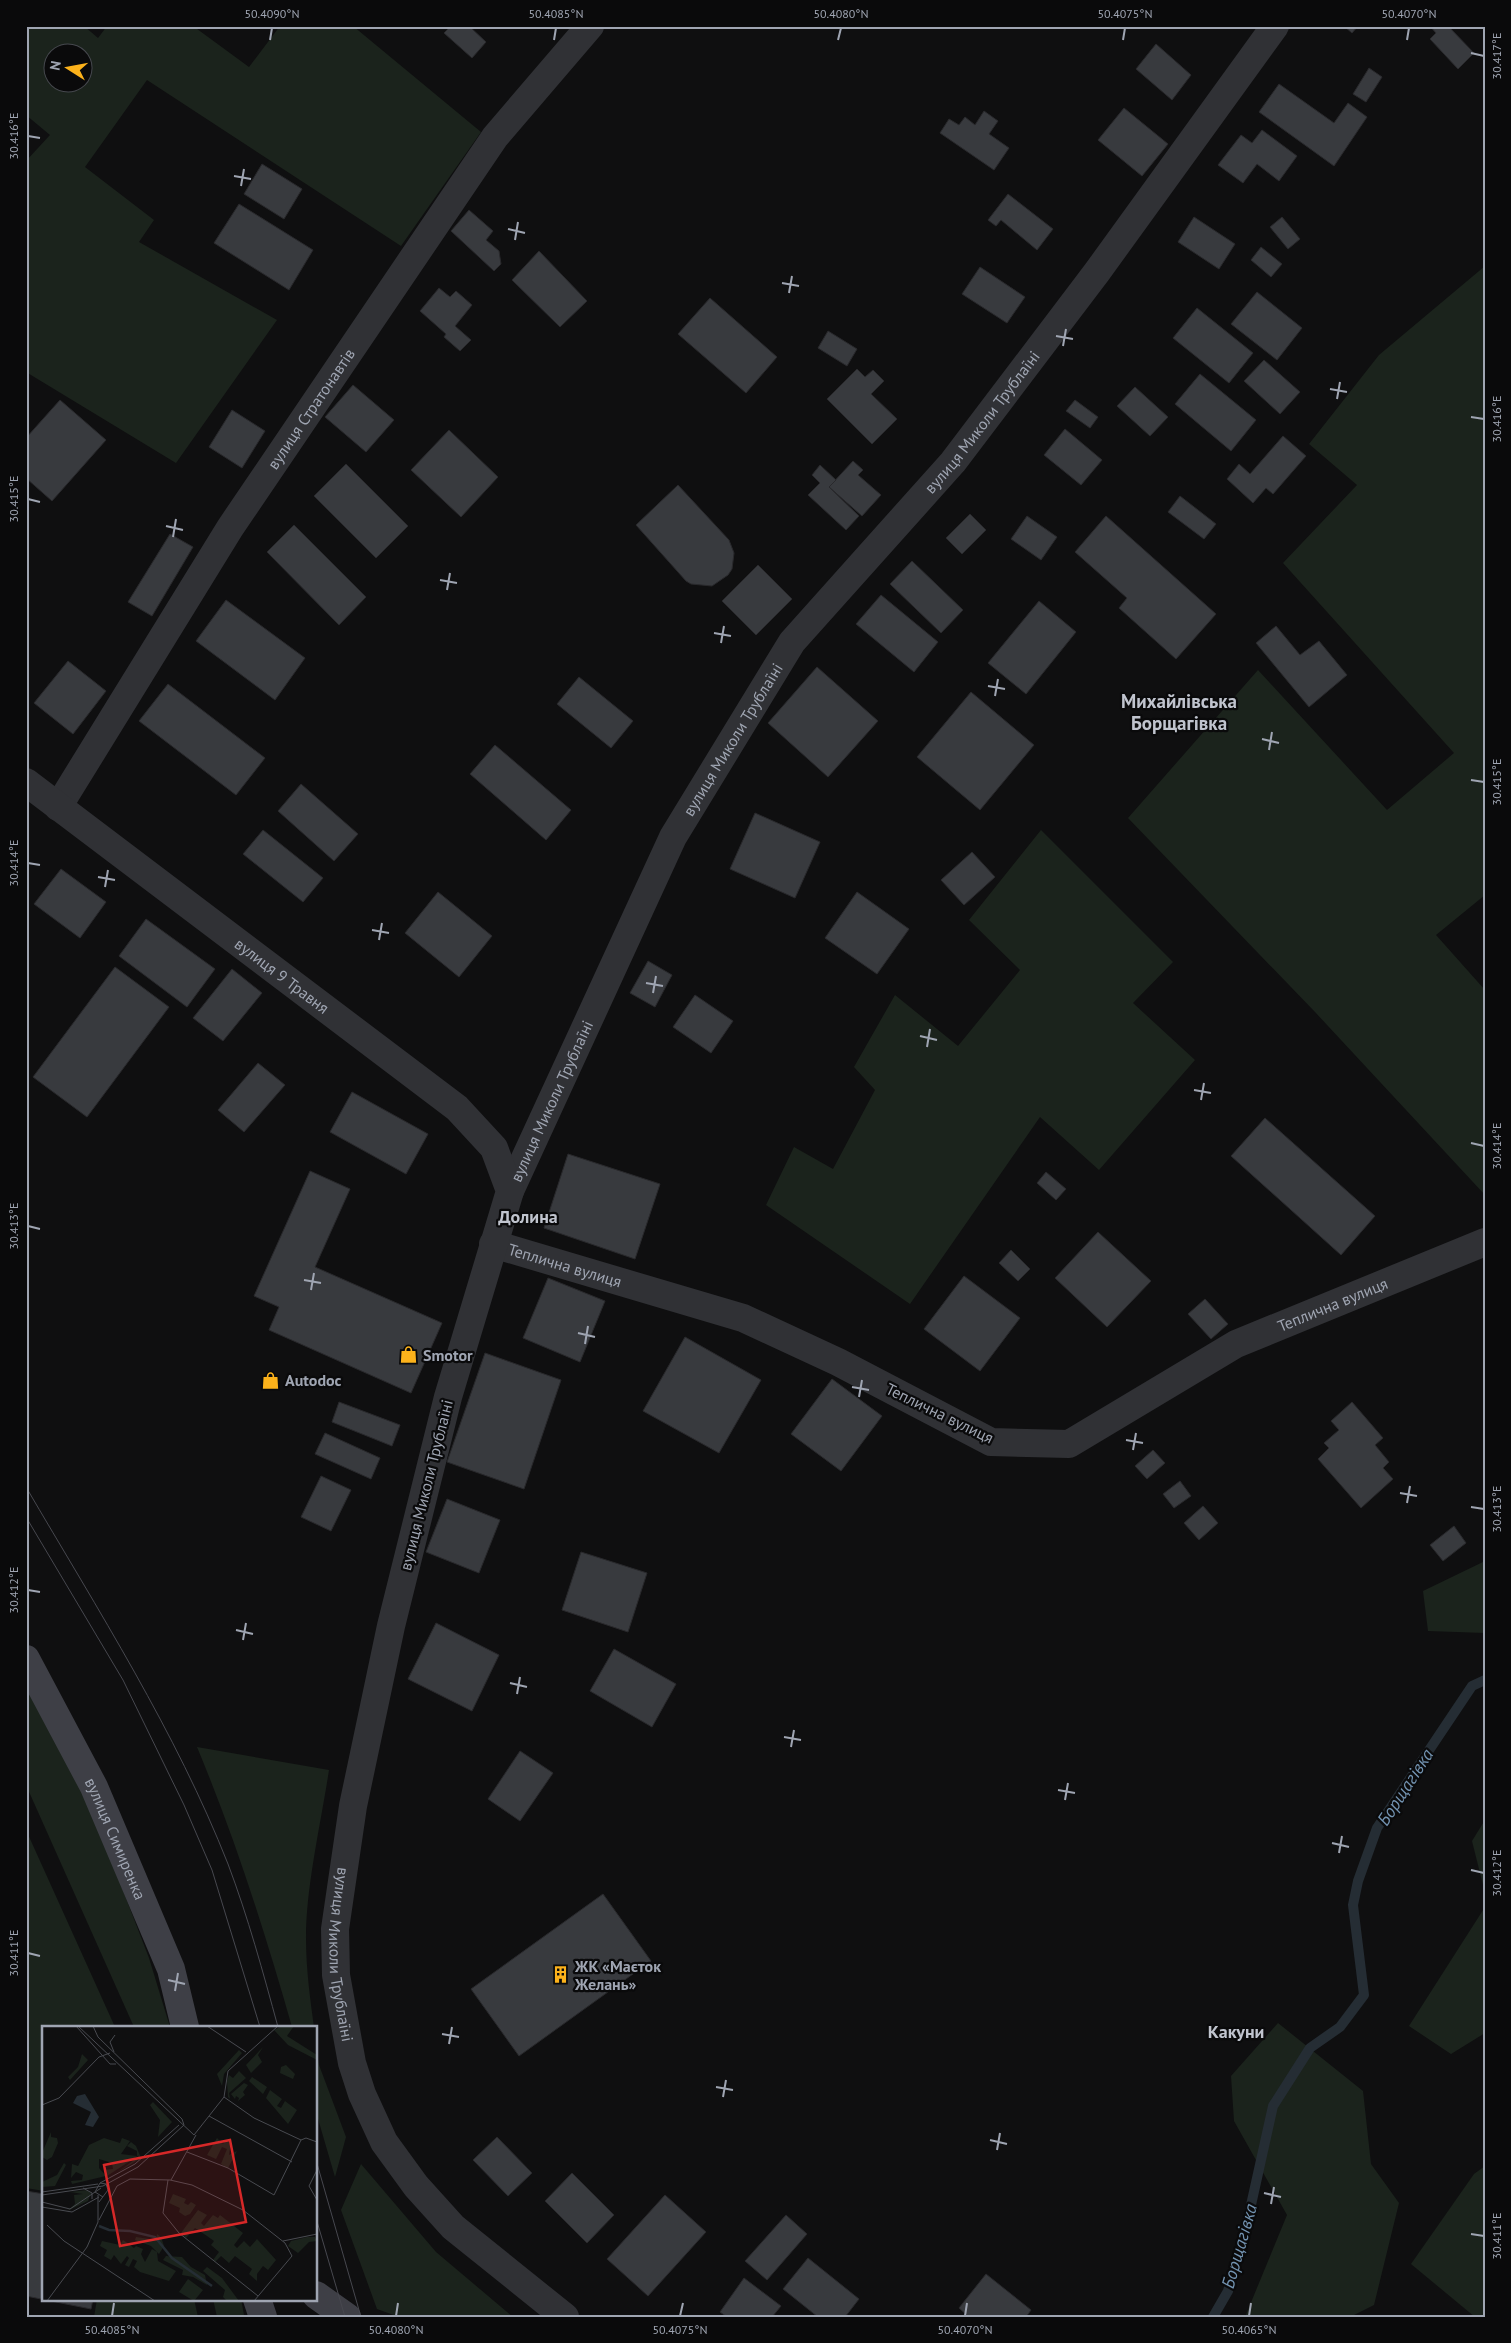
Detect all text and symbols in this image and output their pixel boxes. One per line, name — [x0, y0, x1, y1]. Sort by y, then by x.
text: 50.4090°N — [245, 6, 299, 21]
text: 50.4085°N — [529, 6, 583, 21]
text: 50.4080°N — [814, 6, 868, 21]
text: 50.4075°N — [1098, 6, 1152, 21]
text: 50.4070°N — [1382, 6, 1436, 21]
text: 30.417°E — [1489, 33, 1504, 79]
north arrow — [42, 42, 92, 92]
text: N — [46, 59, 65, 72]
text: 30.416°E — [6, 113, 21, 159]
street label: вулиця Стратонавтів — [263, 344, 359, 473]
street label: вулиця Миколи Трублаїні — [920, 347, 1044, 497]
text: 30.416°E — [1489, 396, 1504, 442]
text: 30.415°E — [6, 476, 21, 522]
street label: вулиця Миколи Трублаїні — [678, 659, 787, 820]
district label: Михайлівська Борщагівка — [1121, 689, 1237, 735]
text: 30.415°E — [1489, 759, 1504, 805]
text: 30.414°E — [6, 840, 21, 886]
street label: вулиця 9 Травня — [231, 934, 333, 1018]
street label: вулиця Миколи Трублаїні — [506, 1017, 597, 1185]
text: 30.414°E — [1489, 1123, 1504, 1169]
text: 30.413°E — [6, 1203, 21, 1249]
district label: Долина — [498, 1205, 558, 1228]
street label: Теплична вулиця — [506, 1239, 624, 1292]
street label: Теплична вулиця — [1274, 1273, 1391, 1336]
shop icon: Smotor — [399, 1345, 419, 1365]
place label: Smotor — [423, 1345, 473, 1365]
shop icon: Autodoc — [261, 1370, 281, 1390]
place label: Autodoc — [285, 1370, 342, 1390]
street label: Теплична вулиця — [883, 1378, 997, 1448]
street label: вулиця Миколи Трублаїні — [395, 1397, 457, 1573]
text: 30.413°E — [1489, 1486, 1504, 1532]
text: 30.412°E — [6, 1567, 21, 1613]
water label: Борщагівка — [1372, 1744, 1438, 1830]
street label: вулиця Симиренка — [81, 1774, 151, 1903]
text: 30.412°E — [1489, 1850, 1504, 1896]
street label: вулиця Миколи Трублаїні — [325, 1866, 358, 2043]
text: 30.411°E — [6, 1930, 21, 1976]
place label: ЖК «Маєток Желань» — [574, 1956, 661, 1994]
building icon: ЖК «Маєток Желань» — [551, 1965, 571, 1985]
district label: Какуни — [1208, 2020, 1264, 2043]
inset map — [42, 2026, 318, 2300]
water label: Борщагівка — [1216, 2201, 1262, 2291]
text: 30.411°E — [1489, 2213, 1504, 2259]
text: 50.4085°N — [85, 2322, 139, 2337]
text: 50.4080°N — [369, 2322, 423, 2337]
text: 50.4075°N — [653, 2322, 707, 2337]
text: 50.4070°N — [938, 2322, 992, 2337]
text: 50.4065°N — [1222, 2322, 1276, 2337]

